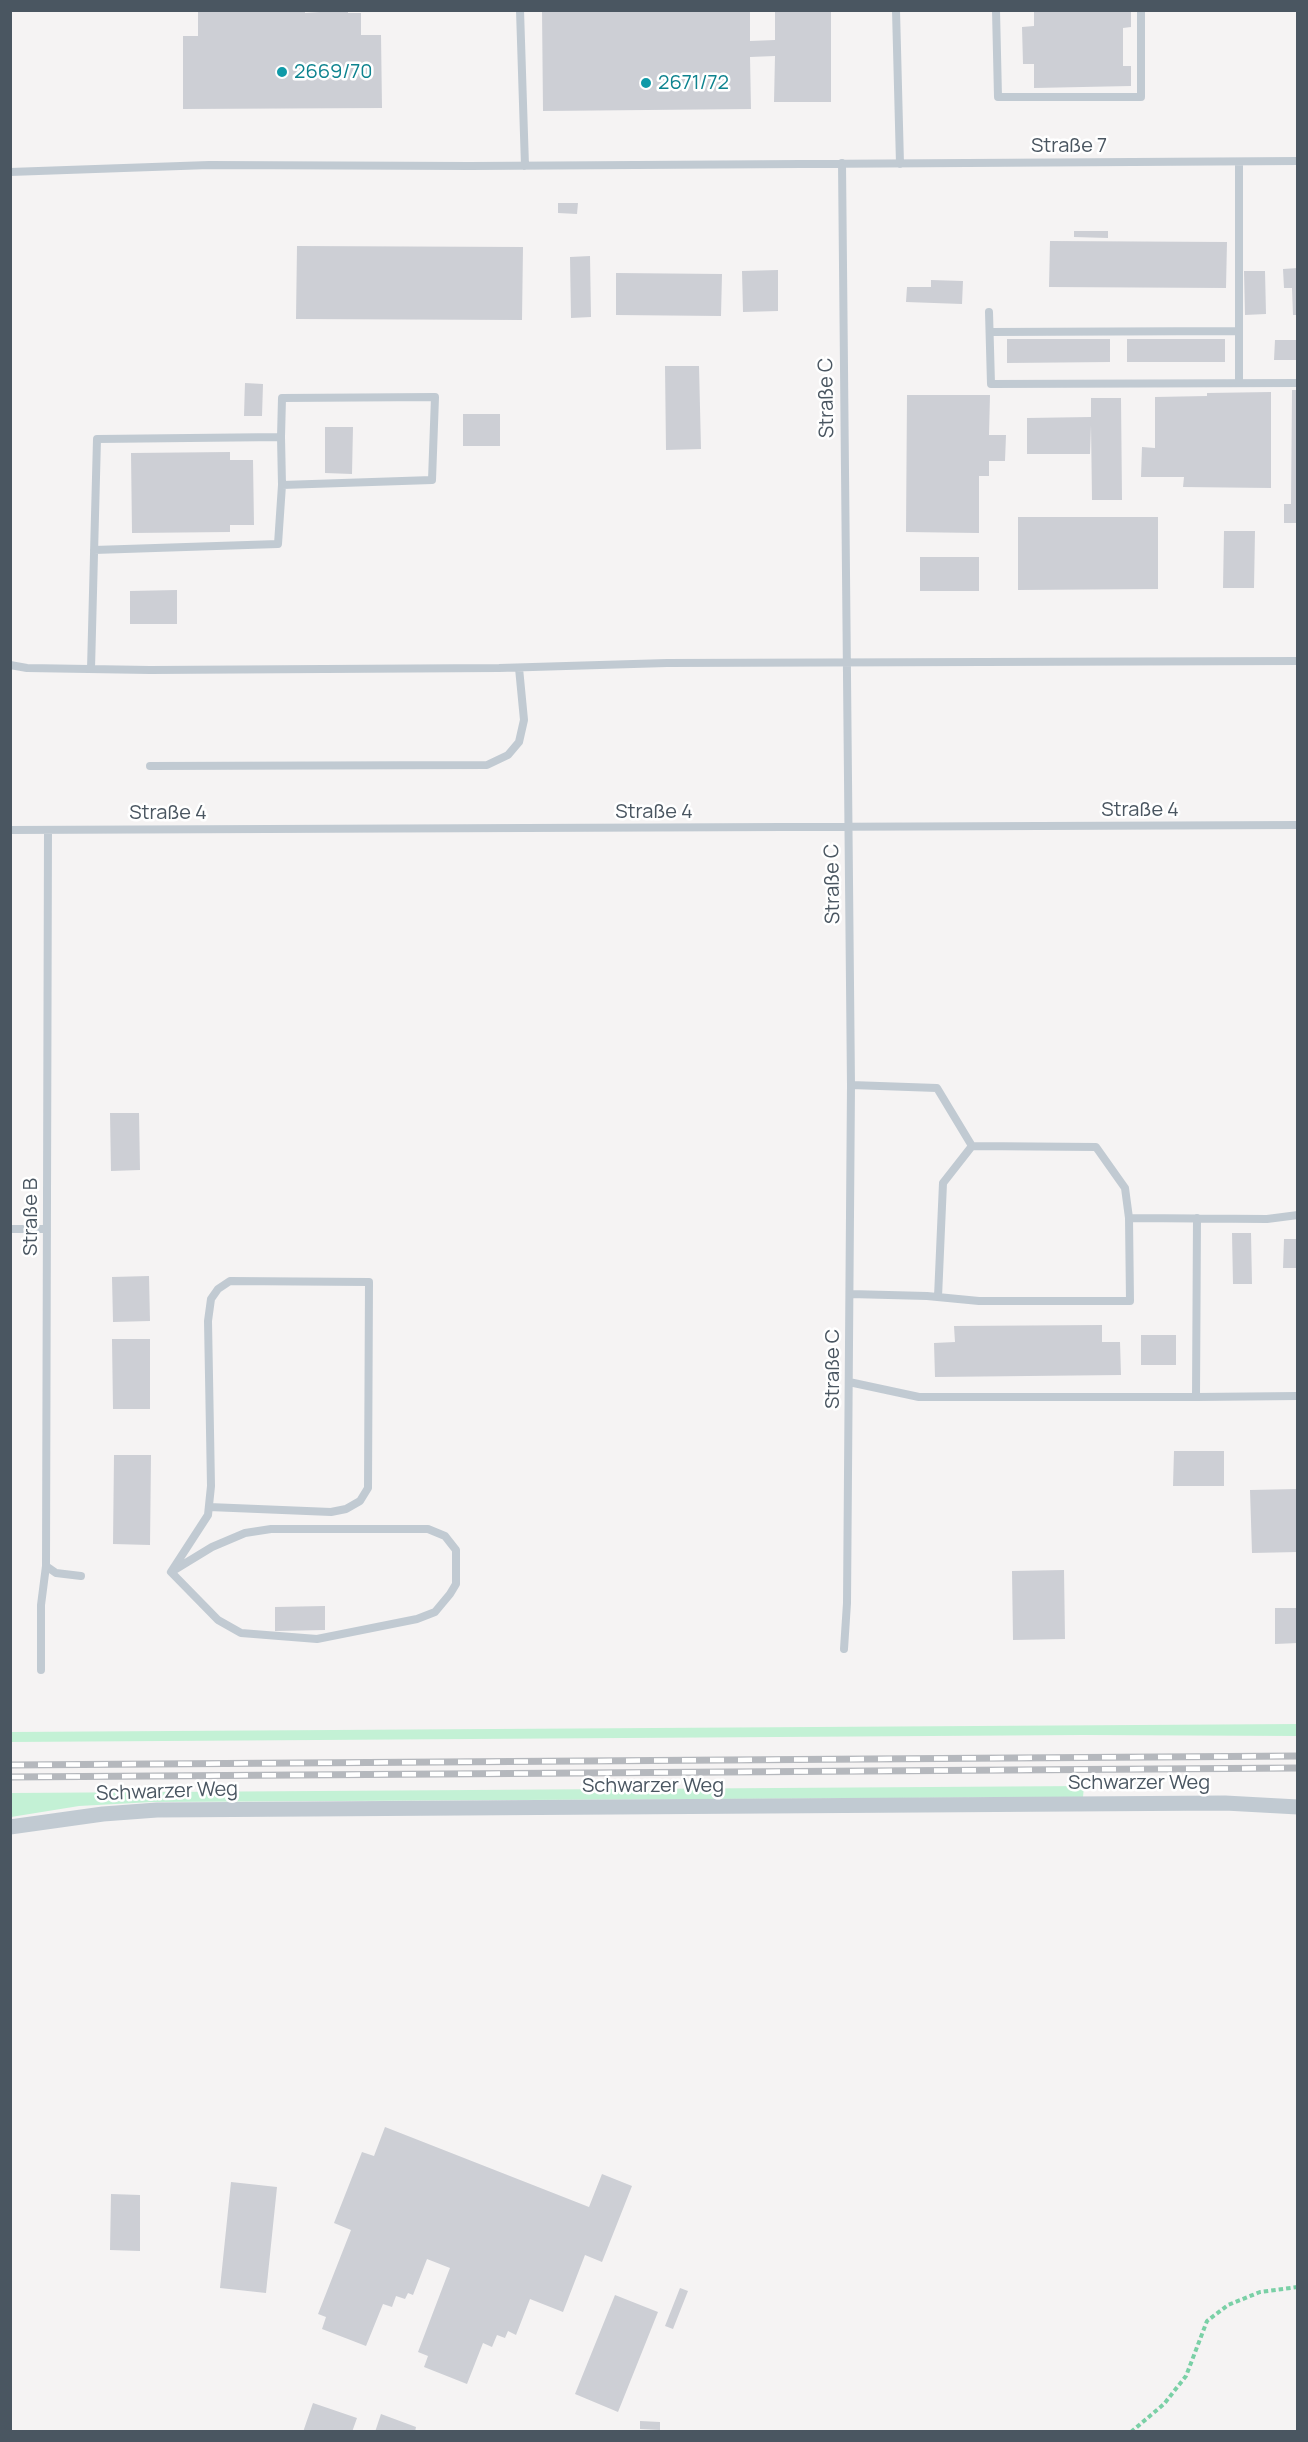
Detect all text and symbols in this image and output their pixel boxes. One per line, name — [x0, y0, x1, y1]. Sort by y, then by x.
place label: 2669/70 — [294, 60, 372, 84]
marker: 2669/70 — [275, 65, 289, 79]
place label: 2671/72 — [658, 71, 729, 95]
marker: 2671/72 — [639, 76, 653, 90]
street label: Straße 7 — [1031, 134, 1107, 158]
street label: Straße C — [814, 358, 840, 438]
street label: Straße 4 — [1101, 798, 1179, 822]
street label: Straße 4 — [615, 800, 693, 824]
street label: Straße 4 — [129, 801, 207, 825]
street label: Straße C — [820, 844, 846, 924]
street label: Straße B — [19, 1178, 43, 1256]
street label: Straße C — [821, 1329, 845, 1409]
street label: Schwarzer Weg — [1068, 1771, 1210, 1795]
street label: Schwarzer Weg — [582, 1774, 724, 1798]
street label: Schwarzer Weg — [96, 1778, 238, 1806]

